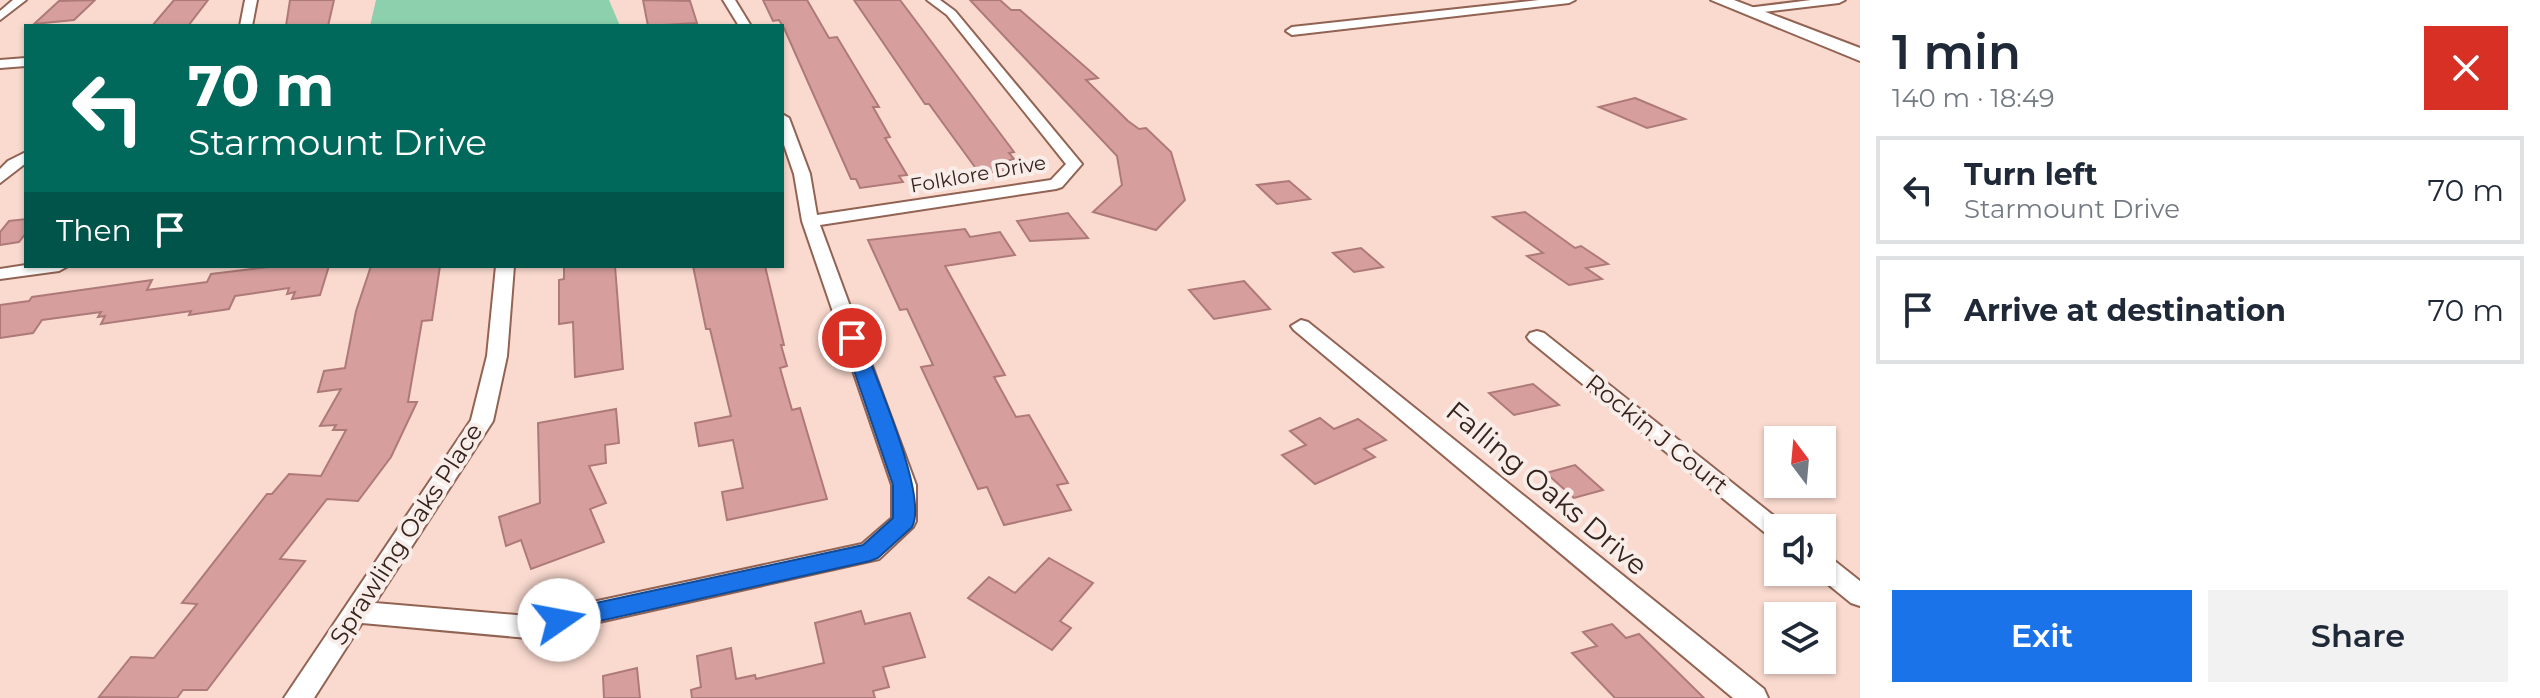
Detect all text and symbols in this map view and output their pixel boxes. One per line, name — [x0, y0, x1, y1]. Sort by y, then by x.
text: 1 min — [1892, 23, 2021, 81]
button: close — [2424, 26, 2508, 110]
text: 70 m — [188, 52, 334, 120]
icon: left — [56, 56, 160, 160]
text: 140 m · 18:49 — [1892, 82, 2055, 114]
text: Starmount Drive — [188, 120, 487, 164]
street label: Folklore Drive — [908, 150, 1048, 198]
text: Turn left — [1964, 156, 2097, 193]
icon: left — [1896, 168, 1940, 212]
text: 70 m — [2427, 172, 2504, 209]
text: Starmount Drive — [1964, 193, 2180, 225]
icon: arrive — [148, 208, 192, 252]
text: Then — [56, 212, 132, 249]
icon: arrive — [1896, 288, 1940, 332]
text: Arrive at destination — [1964, 292, 2286, 329]
text: 70 m — [2427, 292, 2504, 329]
pin — [818, 304, 886, 372]
icon: arrive — [830, 316, 874, 360]
street label: Rockin J Court — [1580, 368, 1734, 500]
street label: Falling Oaks Drive — [1439, 394, 1655, 582]
street label: Sprawling Oaks Place — [323, 418, 489, 650]
north arrow — [1764, 426, 1836, 498]
map controls — [1764, 426, 1836, 674]
button: sound — [1764, 514, 1836, 586]
position arrow — [517, 578, 601, 662]
button: Exit — [1892, 590, 2192, 682]
button: Share — [2208, 590, 2508, 682]
button: layers — [1764, 602, 1836, 674]

